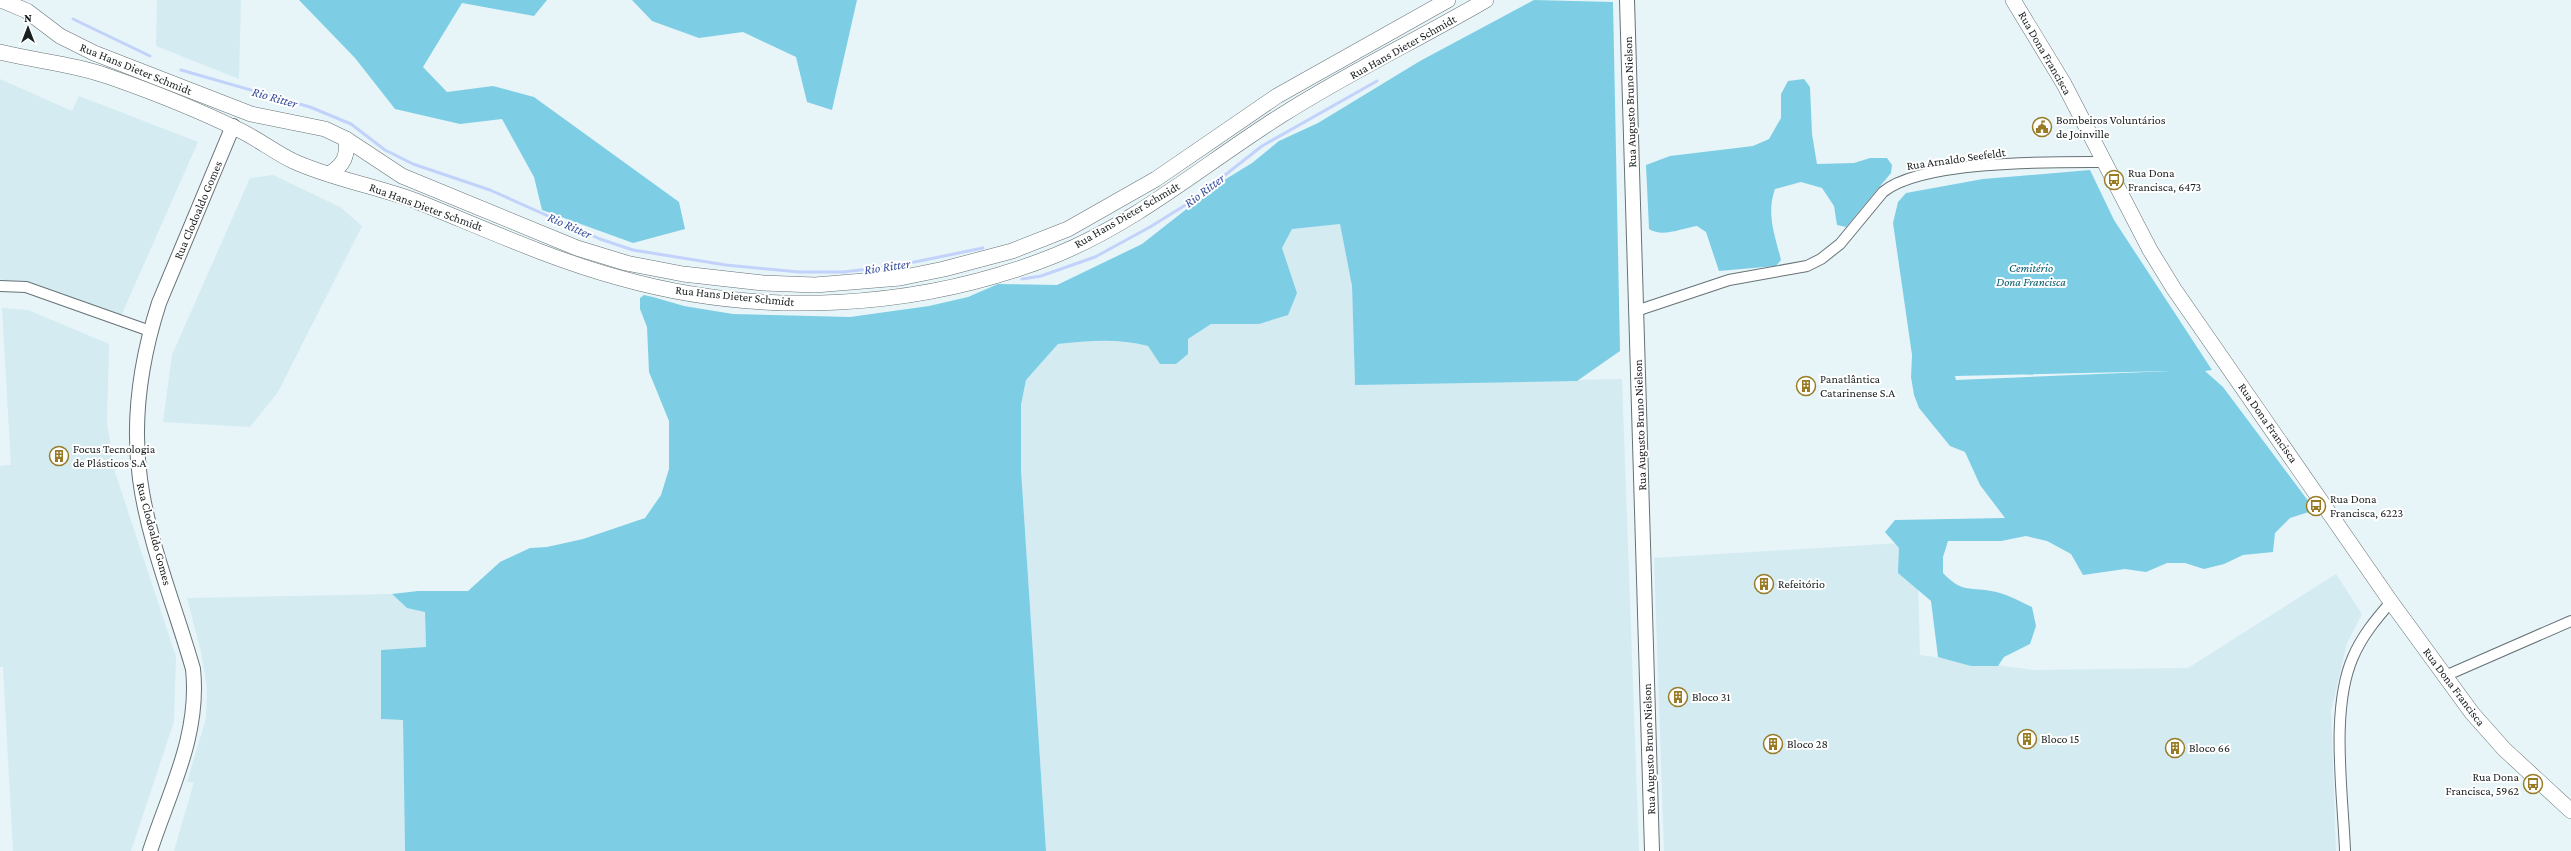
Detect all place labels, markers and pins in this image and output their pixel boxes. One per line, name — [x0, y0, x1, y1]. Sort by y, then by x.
place label: Bombeiros Voluntários de Joinville — [2056, 113, 2166, 141]
public building icon: Bombeiros Voluntários de Joinville — [2031, 116, 2053, 138]
place label: Rua Dona Francisca, 6473 — [2128, 166, 2202, 194]
bus stop icon: Rua Dona Francisca, 6473 — [2103, 169, 2125, 191]
place label: Panatlântica Catarinense S.A — [1820, 372, 1895, 400]
building icon: Panatlântica Catarinense S.A — [1795, 375, 1817, 397]
place label: Focus Tecnologia de Plásticos S.A — [73, 442, 156, 470]
building icon: Focus Tecnologia de Plásticos S.A — [48, 445, 70, 467]
place label: Rua Dona Francisca, 6223 — [2330, 492, 2403, 520]
bus stop icon: Rua Dona Francisca, 6223 — [2305, 495, 2327, 517]
building icon: Refeitório — [1753, 573, 1775, 595]
place label: Refeitório — [1778, 577, 1825, 591]
building icon: Bloco 31 — [1667, 686, 1689, 708]
place label: Bloco 31 — [1692, 690, 1730, 704]
building icon: Bloco 15 — [2016, 728, 2038, 750]
place label: Bloco 15 — [2041, 732, 2079, 746]
building icon: Bloco 28 — [1762, 733, 1784, 755]
place label: Bloco 28 — [1787, 737, 1828, 751]
building icon: Bloco 66 — [2164, 737, 2186, 759]
place label: Bloco 66 — [2189, 741, 2230, 755]
place label: Rua Dona Francisca, 5962 — [2446, 770, 2519, 798]
bus stop icon: Rua Dona Francisca, 5962 — [2522, 773, 2544, 795]

